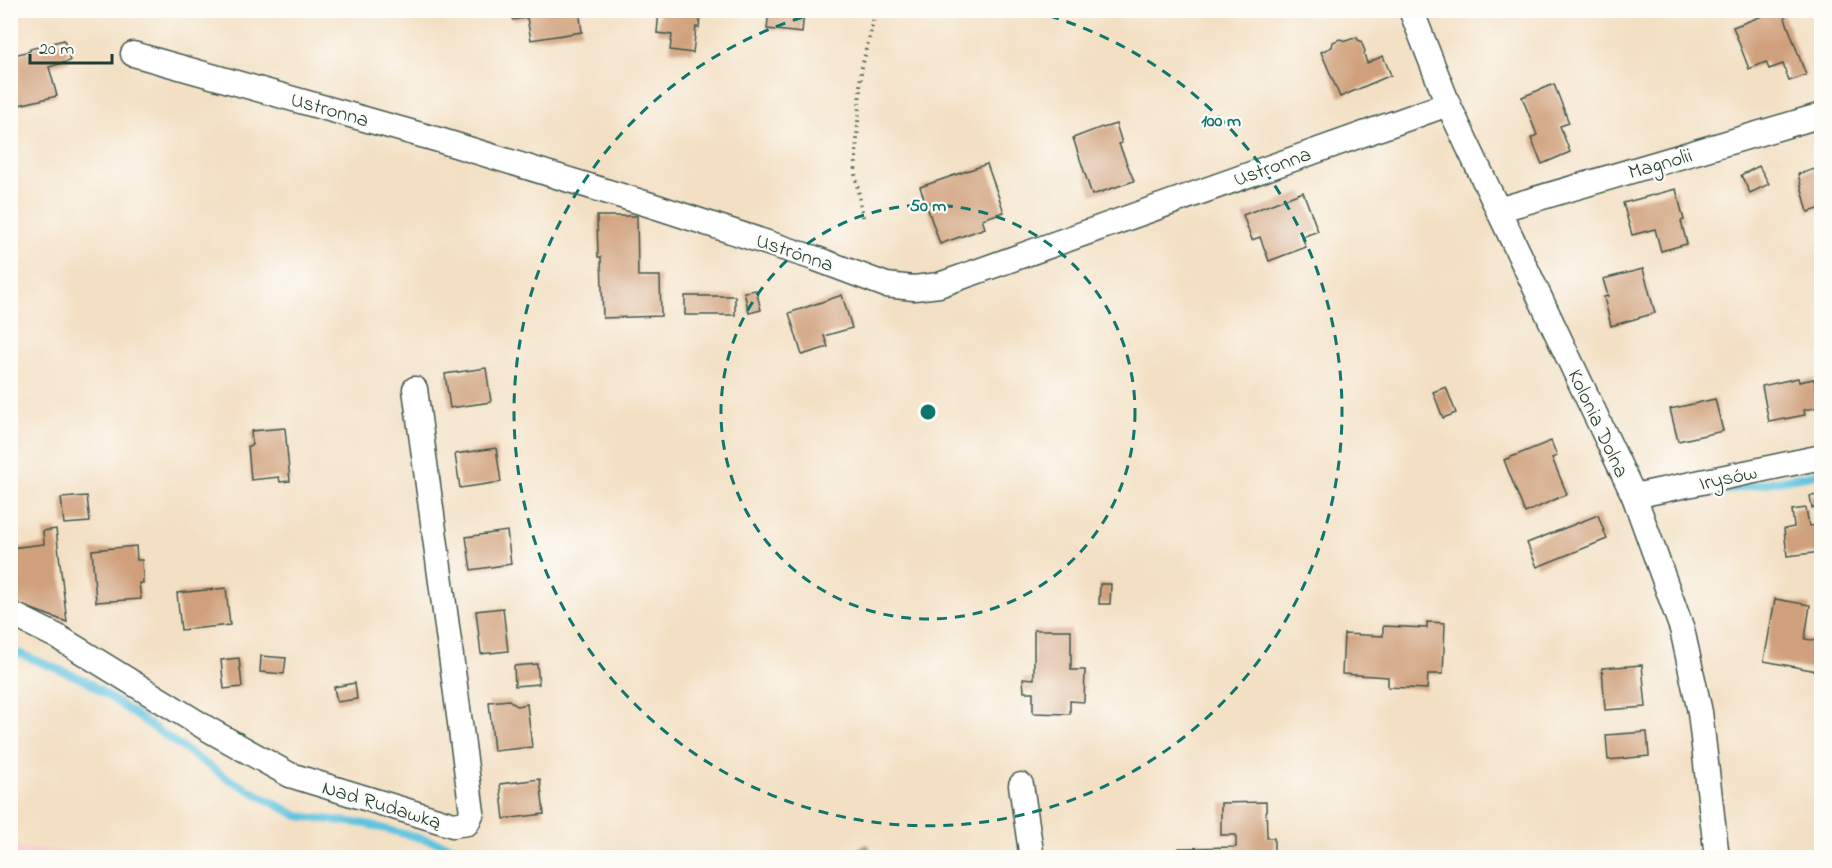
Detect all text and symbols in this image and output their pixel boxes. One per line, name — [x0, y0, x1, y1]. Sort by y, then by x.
scale bar — [30, 27, 112, 65]
text: 20 m — [39, 37, 74, 63]
street label: Ustronna — [287, 85, 372, 136]
text: 100 m — [1201, 109, 1241, 135]
street label: Ustronna — [1230, 140, 1316, 196]
street label: Magnolii — [1625, 142, 1697, 190]
text: 50 m — [910, 194, 946, 220]
street label: Ustronna — [751, 227, 837, 281]
street label: Kolonia Dolna — [1559, 365, 1635, 483]
centre of rings — [918, 402, 938, 422]
street label: Irysów — [1697, 458, 1761, 502]
street label: Nad Rudawką — [318, 774, 445, 838]

